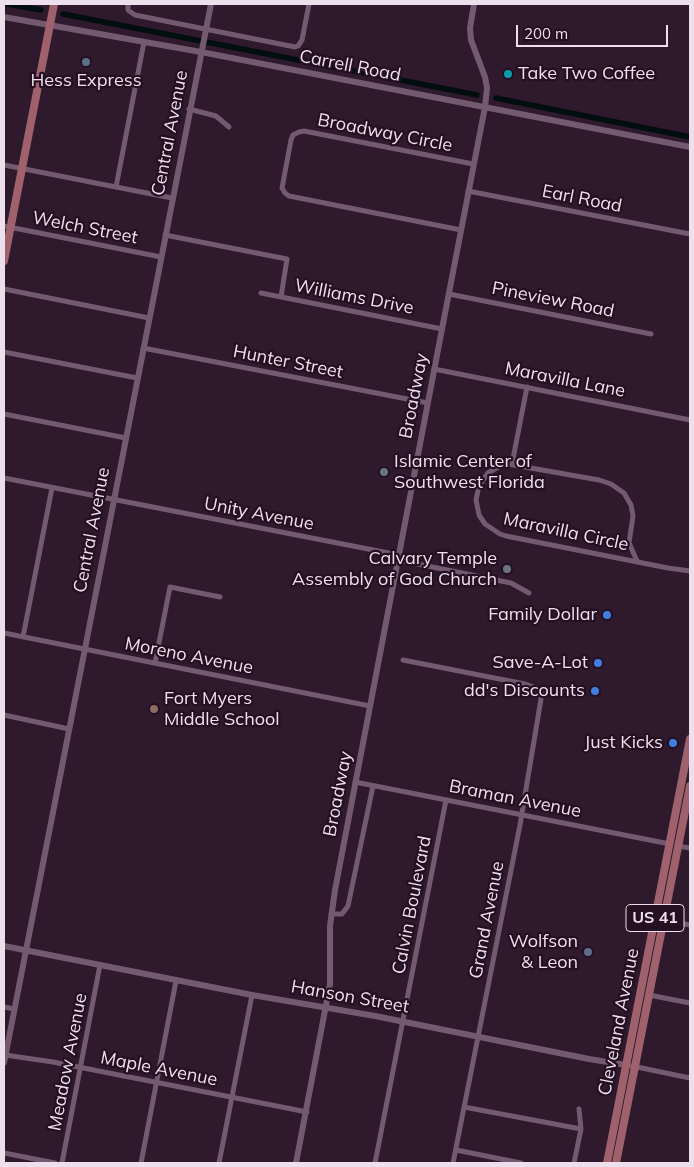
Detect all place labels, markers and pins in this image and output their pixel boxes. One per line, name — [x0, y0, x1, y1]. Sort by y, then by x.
marker: Hess Express — [80, 56, 92, 68]
place label: Take Two Coffee — [518, 63, 655, 85]
marker: Take Two Coffee — [502, 68, 514, 80]
place label: Hess Express — [30, 70, 142, 92]
place label: Islamic Center of Southwest Florida — [394, 451, 545, 494]
marker: Islamic Center of Southwest Florida — [378, 466, 390, 478]
place label: Calvary Temple Assembly of God Church — [292, 548, 497, 590]
marker: Calvary Temple Assembly of God Church — [501, 563, 513, 575]
place label: Family Dollar — [488, 604, 597, 626]
marker: Family Dollar — [601, 609, 613, 621]
place label: Save-A-Lot — [492, 652, 588, 674]
marker: Save-A-Lot — [592, 657, 604, 669]
place label: dd's Discounts — [464, 680, 585, 702]
marker: dd's Discounts — [589, 685, 601, 697]
place label: Fort Myers Middle School — [164, 688, 280, 731]
marker: Fort Myers Middle School — [148, 703, 160, 715]
place label: Just Kicks — [584, 732, 663, 754]
marker: Just Kicks — [667, 737, 679, 749]
place label: Wolfson & Leon — [509, 931, 578, 974]
marker: Wolfson & Leon — [582, 946, 594, 958]

